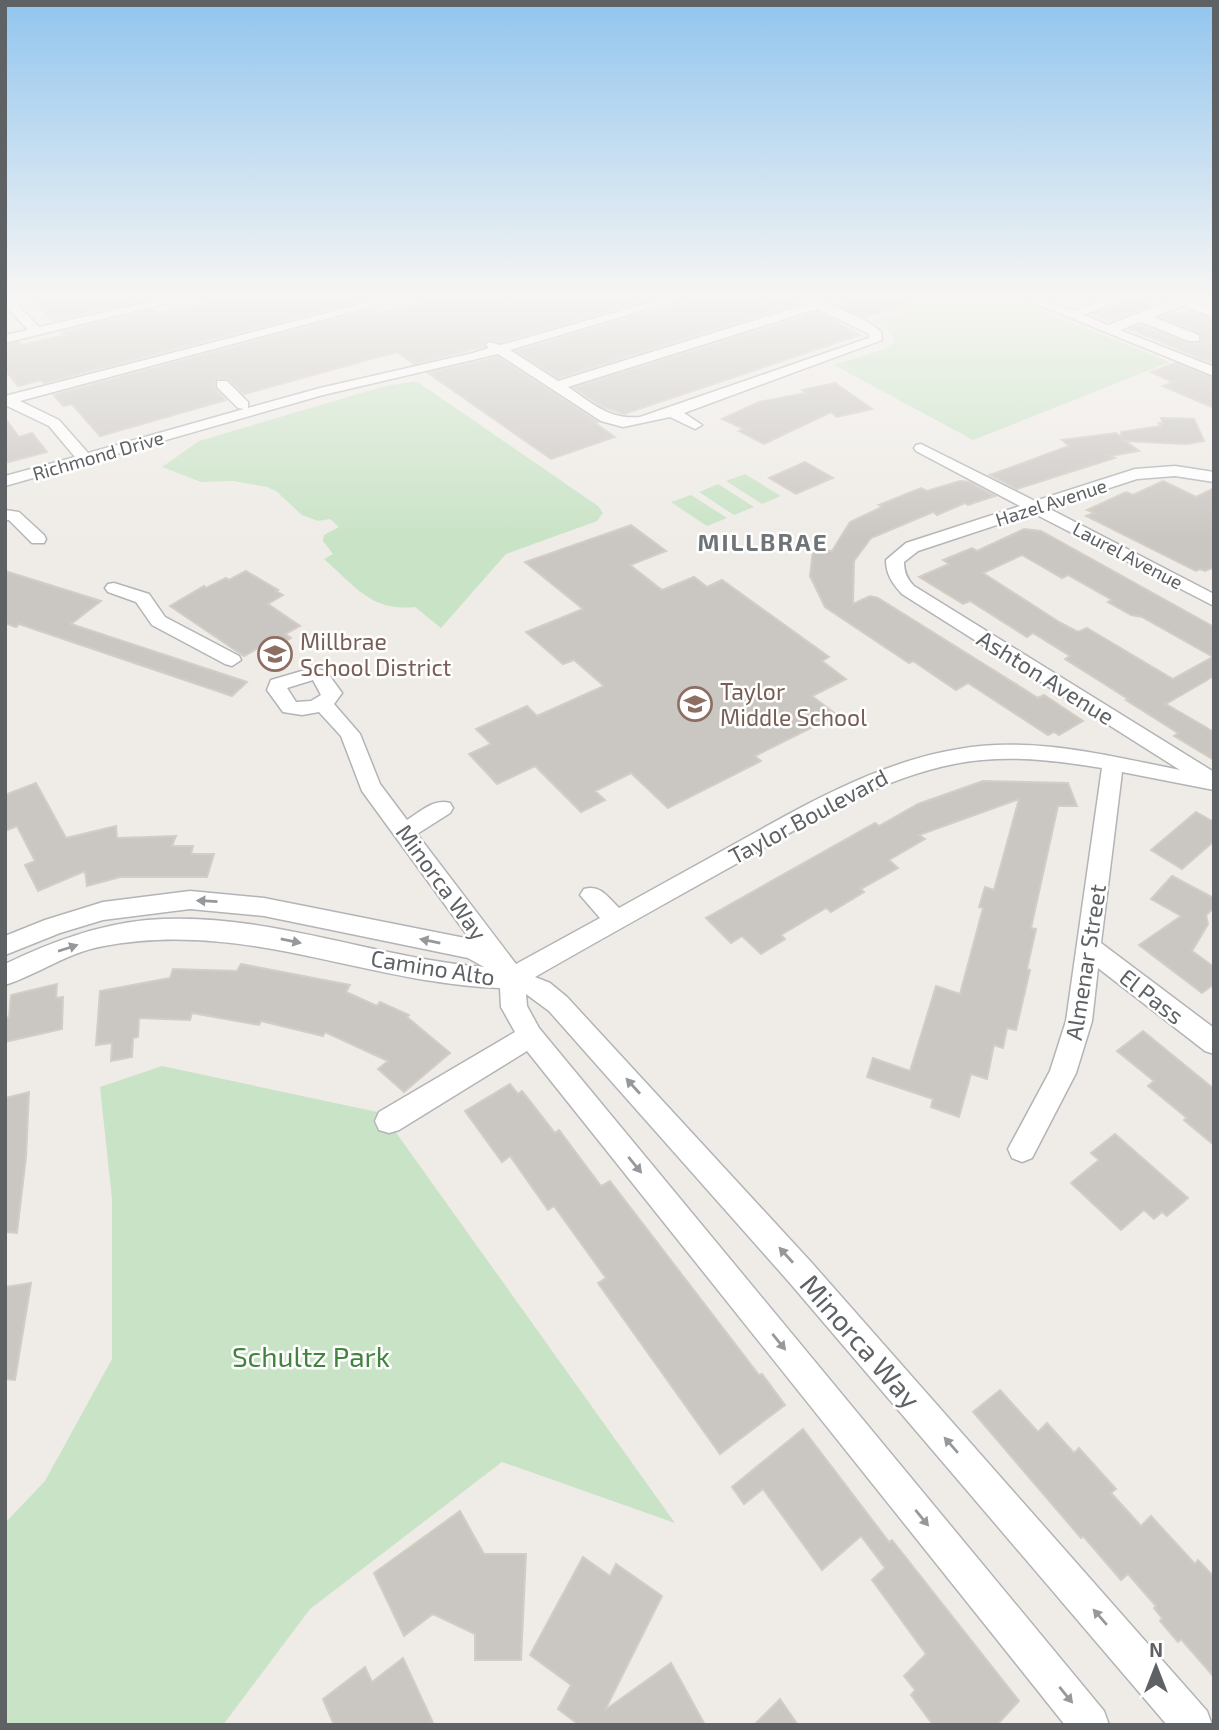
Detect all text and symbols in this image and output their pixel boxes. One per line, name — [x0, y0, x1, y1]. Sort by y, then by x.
street label: Richmond Drive — [30, 425, 166, 485]
street label: Hazel Avenue — [992, 473, 1110, 531]
street label: Laurel Avenue — [1069, 516, 1187, 594]
district label: MILLBRAE — [697, 527, 829, 556]
street label: Ashton Avenue — [972, 624, 1120, 730]
place label: Millbrae School District — [300, 627, 452, 681]
school or university icon: Millbrae School District — [256, 635, 294, 673]
place label: Taylor Middle School — [720, 677, 867, 731]
school or university icon: Taylor Middle School — [676, 685, 714, 723]
street label: Taylor Boulevard — [724, 762, 892, 870]
street label: Minorca Way — [391, 819, 493, 945]
street label: Almenar Street — [1059, 882, 1111, 1042]
one-way arrow — [195, 895, 217, 906]
one-way arrow — [419, 935, 441, 946]
one-way arrow — [280, 936, 302, 947]
one-way arrow — [57, 942, 78, 952]
street label: Camino Alto — [369, 943, 497, 991]
street label: El Pass — [1114, 962, 1190, 1030]
one-way arrow — [626, 1078, 641, 1095]
one-way arrow — [628, 1156, 643, 1174]
one-way arrow — [778, 1247, 794, 1264]
street label: Minorca Way — [794, 1267, 928, 1415]
one-way arrow — [771, 1332, 786, 1350]
park label: Schultz Park — [232, 1339, 390, 1373]
one-way arrow — [943, 1436, 959, 1454]
one-way arrow — [914, 1510, 929, 1527]
one-way arrow — [1092, 1608, 1108, 1626]
north arrow — [1121, 1632, 1191, 1702]
text: N — [1149, 1638, 1163, 1661]
one-way arrow — [1058, 1685, 1073, 1703]

